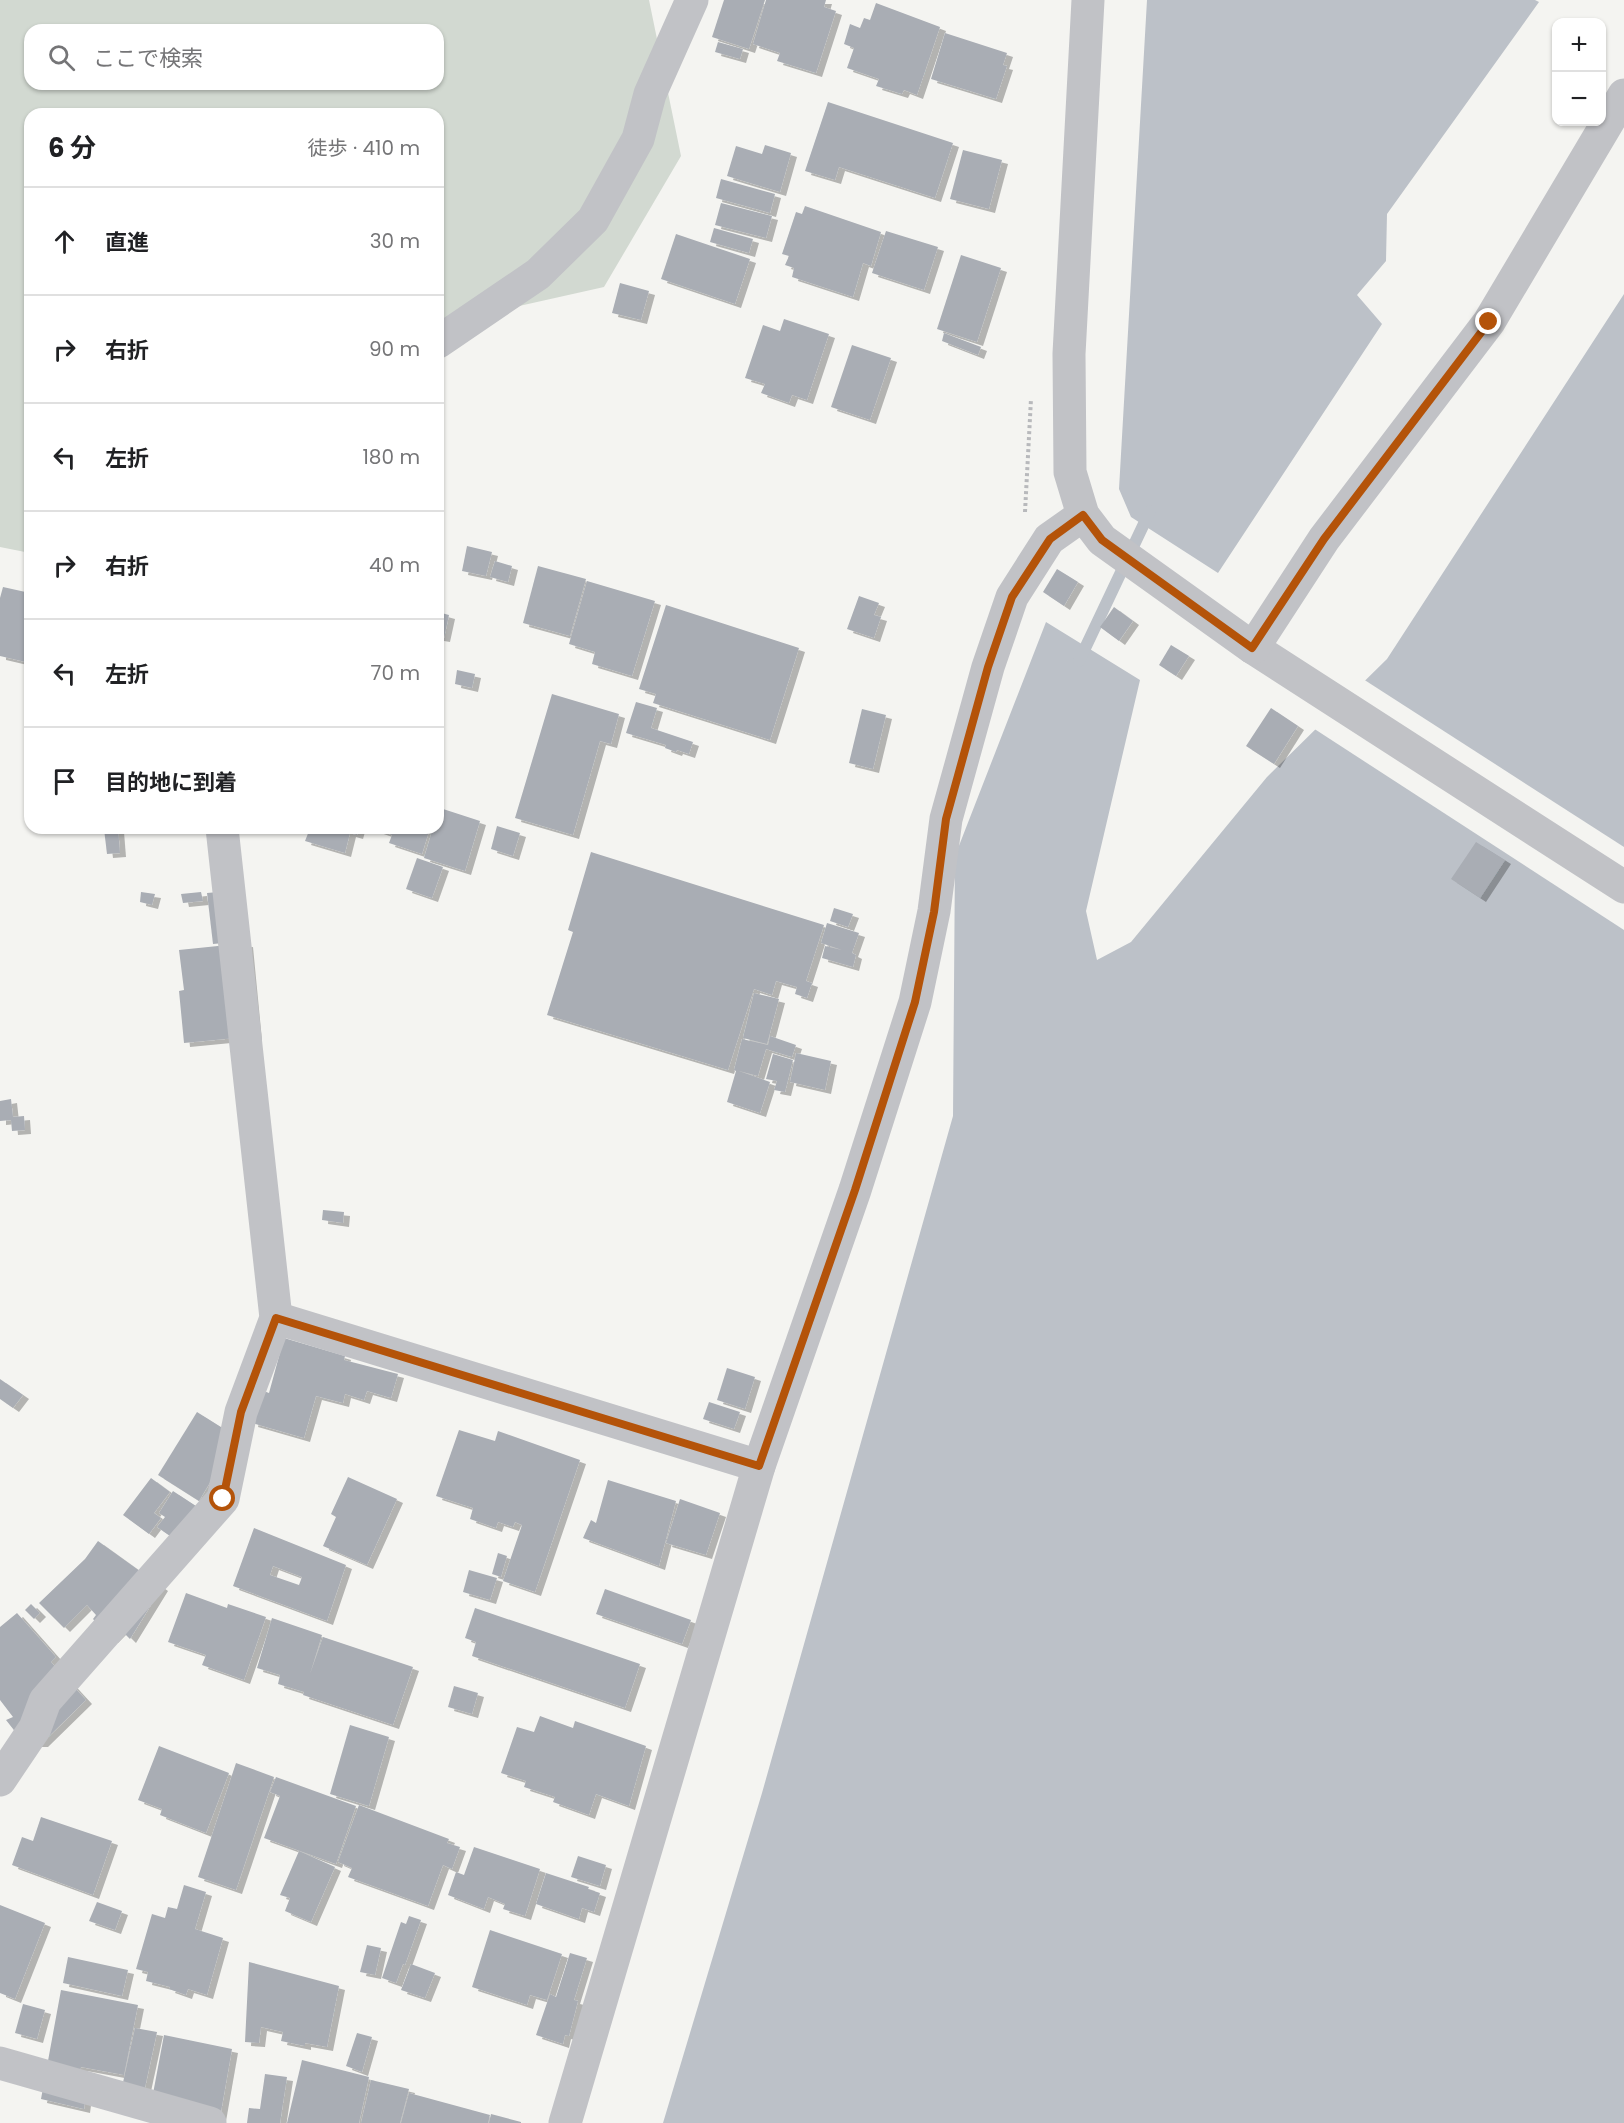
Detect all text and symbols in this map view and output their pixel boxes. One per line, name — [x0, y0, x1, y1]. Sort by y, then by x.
map controls — [1552, 18, 1606, 126]
button: + — [1552, 18, 1606, 72]
search box — [24, 24, 444, 90]
icon: search — [45, 41, 78, 74]
text: ここで検索 — [93, 43, 203, 74]
button: − — [1552, 72, 1606, 126]
text: 6 分 — [48, 130, 96, 166]
text: 徒歩 · 410 m — [308, 134, 420, 162]
icon: ahead — [48, 225, 81, 258]
text: 直進 — [105, 227, 149, 258]
text: 30 m — [370, 227, 420, 255]
route end — [1475, 308, 1501, 334]
icon: right — [48, 333, 81, 366]
text: 右折 — [105, 335, 149, 366]
text: 90 m — [369, 335, 420, 363]
icon: left — [48, 441, 81, 474]
text: 左折 — [105, 443, 149, 474]
text: 180 m — [362, 443, 420, 471]
icon: right — [48, 549, 81, 582]
text: 右折 — [105, 551, 149, 582]
text: 40 m — [369, 551, 420, 579]
icon: left — [48, 657, 81, 690]
text: 左折 — [105, 659, 149, 690]
text: 70 m — [371, 659, 420, 687]
icon: arrive — [48, 765, 81, 798]
text: 目的地に到着 — [105, 767, 237, 798]
route start — [209, 1485, 235, 1511]

